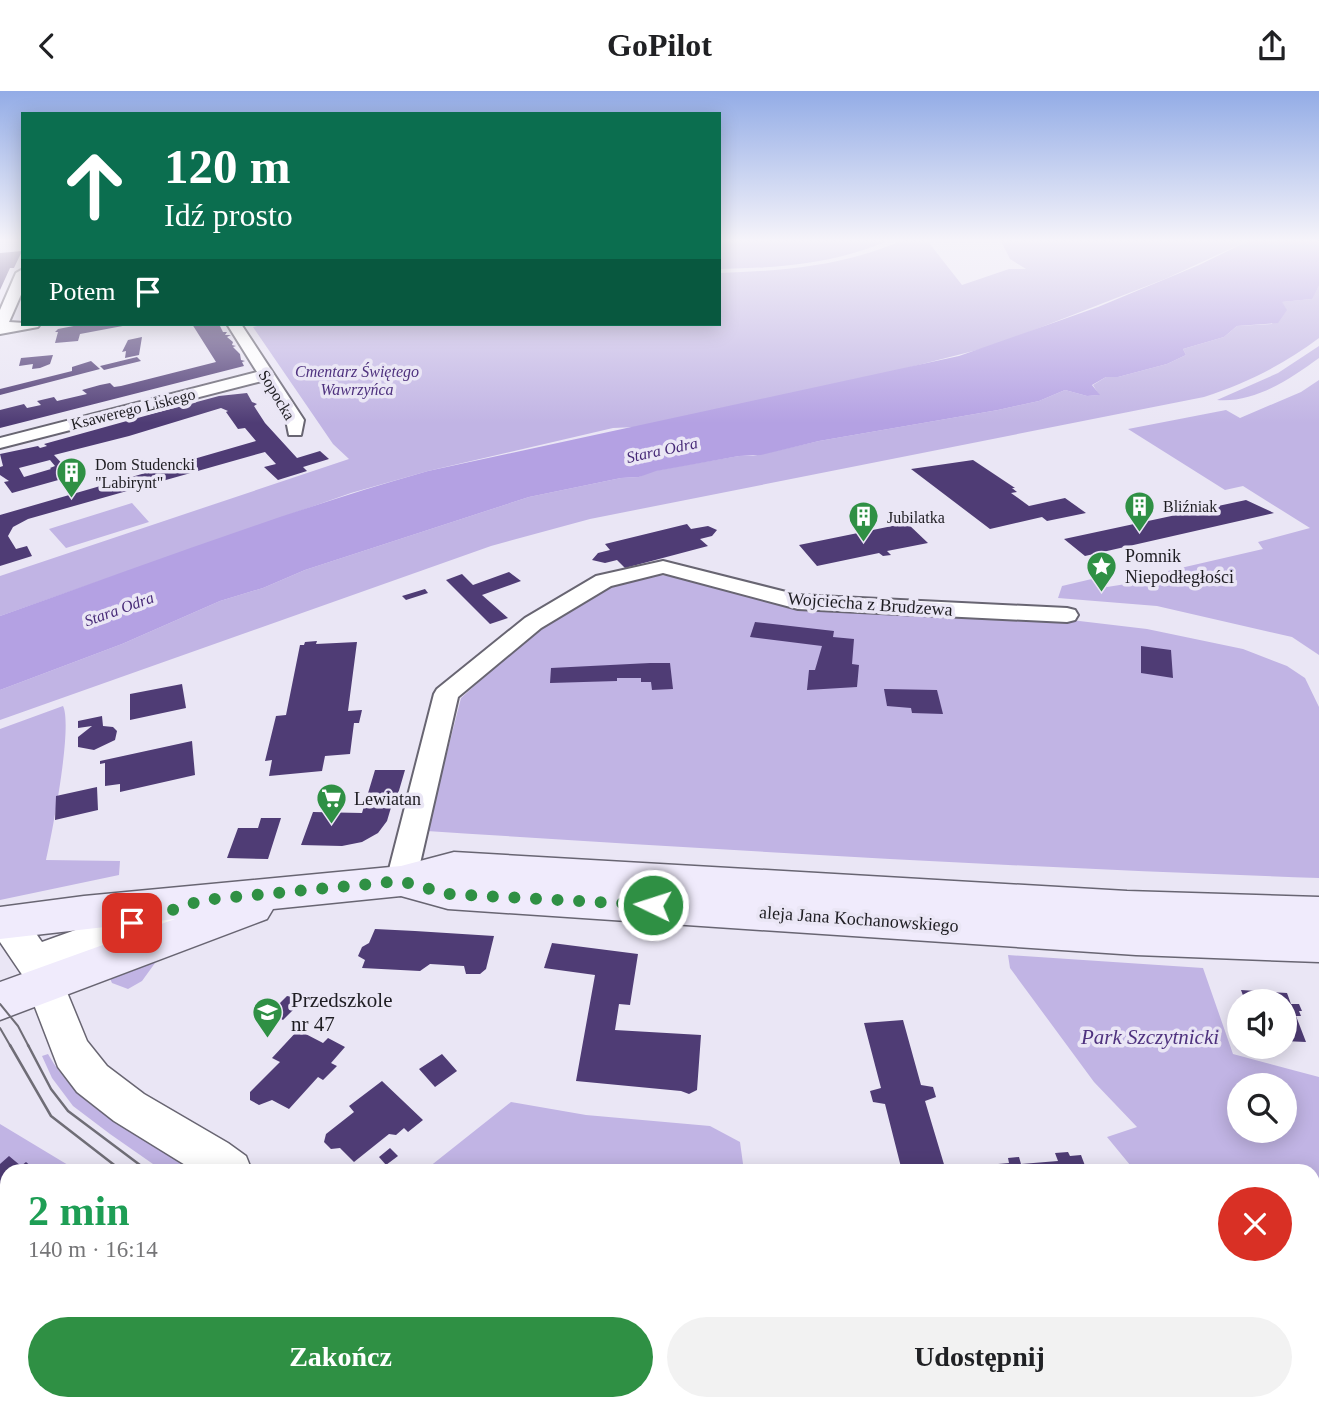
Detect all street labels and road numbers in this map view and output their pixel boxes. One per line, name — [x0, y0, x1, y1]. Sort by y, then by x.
street label: Sopocka — [255, 367, 298, 424]
street label: Ksawerego Liskego — [69, 385, 197, 434]
street label: Wojciecha z Brudzewa — [787, 588, 953, 620]
street label: aleja Jana Kochanowskiego — [759, 902, 959, 936]

